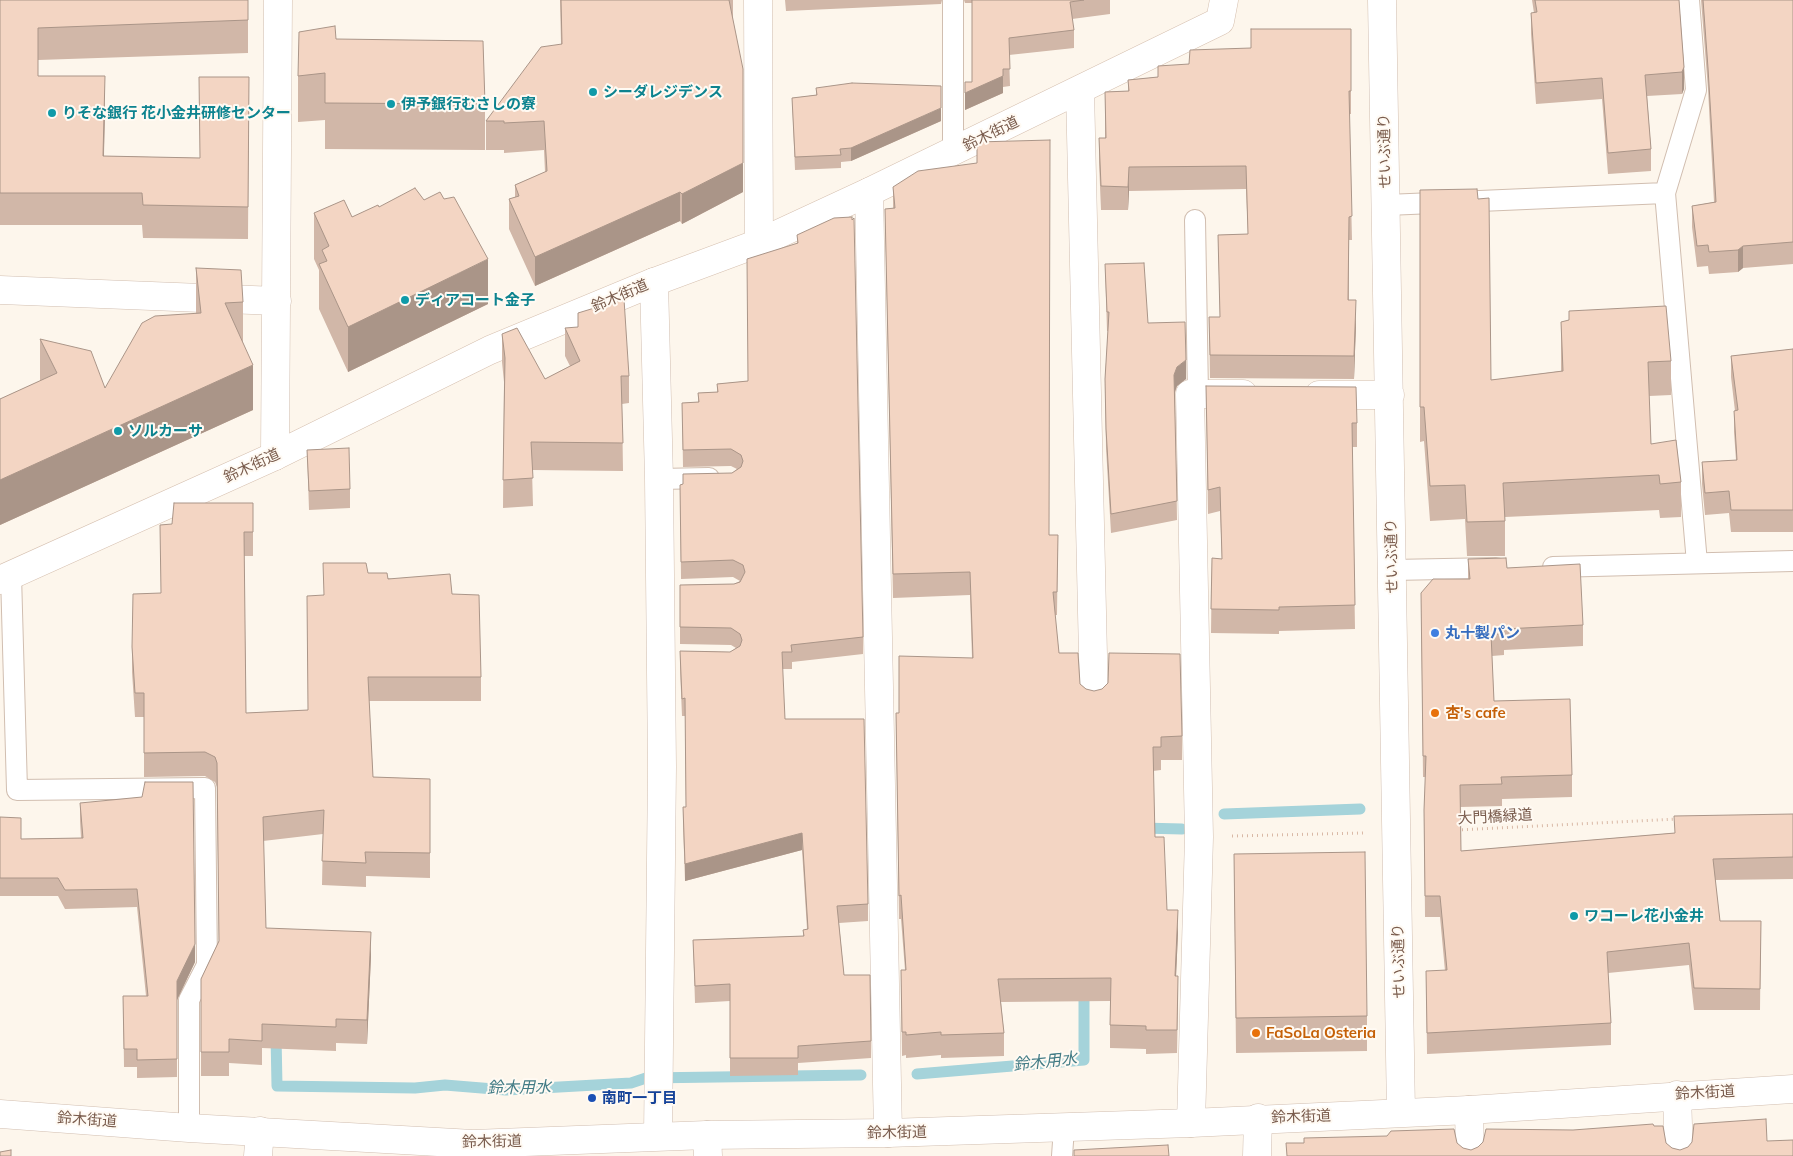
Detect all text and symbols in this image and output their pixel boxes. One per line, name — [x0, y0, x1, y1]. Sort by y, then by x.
place label: シーダレジデンス — [603, 83, 723, 101]
marker: シーダレジデンス — [587, 86, 599, 98]
place label: 伊予銀行むさしの寮 — [401, 95, 536, 113]
marker: 伊予銀行むさしの寮 — [385, 98, 397, 110]
place label: りそな銀行 花小金井研修センター — [62, 104, 291, 122]
marker: りそな銀行 花小金井研修センター — [46, 107, 58, 119]
street label: 鈴木街道 — [960, 113, 1022, 155]
street label: せいぶ通り — [1375, 113, 1395, 189]
street label: 鈴木街道 — [589, 276, 651, 316]
place label: ディアコート金子 — [415, 291, 535, 309]
marker: ディアコート金子 — [399, 294, 411, 306]
place label: ソルカーサ — [128, 422, 203, 440]
marker: ソルカーサ — [112, 425, 124, 437]
street label: 鈴木街道 — [221, 445, 283, 487]
street label: せいぶ通り — [1382, 518, 1402, 594]
place label: 丸十製パン — [1445, 624, 1520, 642]
marker: 丸十製パン — [1429, 627, 1441, 639]
place label: 杏's cafe — [1445, 704, 1506, 722]
marker: 杏's cafe — [1429, 707, 1441, 719]
street label: 大門橋緑道 — [1457, 806, 1533, 828]
place label: ワコーレ花小金井 — [1584, 907, 1704, 925]
marker: ワコーレ花小金井 — [1568, 910, 1580, 922]
street label: せいぶ通り — [1389, 923, 1409, 999]
place label: FaSoLa Osteria — [1266, 1024, 1376, 1042]
marker: FaSoLa Osteria — [1250, 1027, 1262, 1039]
water label: 鈴木用水 — [1012, 1049, 1078, 1075]
water label: 鈴木用水 — [487, 1078, 551, 1098]
street label: 鈴木街道 — [1675, 1082, 1735, 1104]
place label: 南町一丁目 — [602, 1089, 677, 1107]
marker: 南町一丁目 — [586, 1092, 598, 1104]
street label: 鈴木街道 — [1271, 1107, 1331, 1127]
street label: 鈴木街道 — [56, 1109, 118, 1131]
street label: 鈴木街道 — [867, 1123, 927, 1143]
street label: 鈴木街道 — [462, 1132, 522, 1152]

